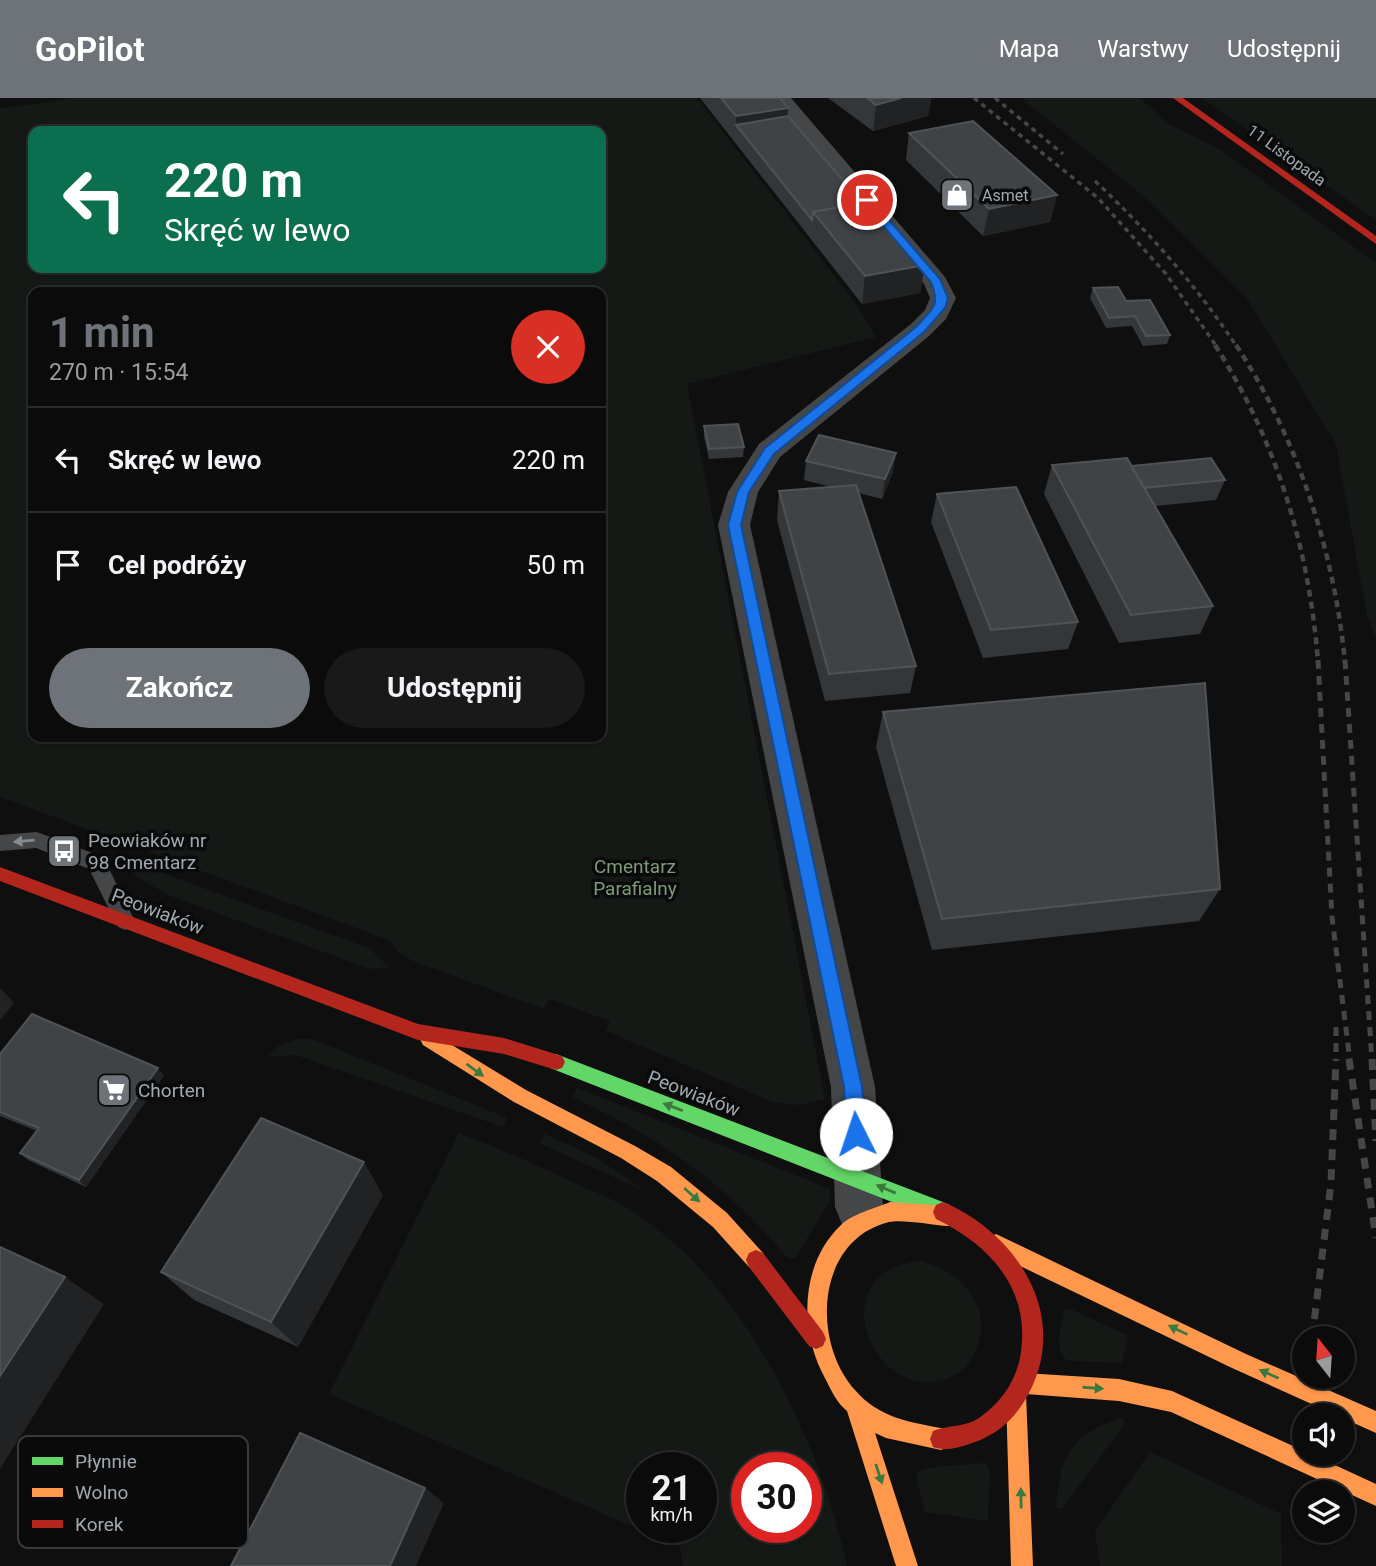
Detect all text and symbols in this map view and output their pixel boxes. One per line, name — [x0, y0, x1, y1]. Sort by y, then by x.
text: GoPilot — [35, 30, 145, 69]
text: Mapa — [999, 35, 1059, 63]
text: Warstwy — [1097, 35, 1189, 63]
text: Udostępnij — [1227, 35, 1341, 63]
street label: 11 Listopada — [1244, 121, 1330, 190]
text: 220 m — [164, 152, 303, 209]
icon: left — [49, 154, 140, 245]
pin — [837, 170, 897, 230]
shop icon: Asmet — [938, 176, 976, 214]
icon: arrive — [848, 181, 886, 219]
place label: Asmet — [982, 186, 1028, 205]
text: Skręć w lewo — [164, 211, 350, 249]
text: 1 min — [49, 308, 155, 357]
button: close — [511, 310, 585, 384]
text: 270 m · 15:54 — [49, 359, 188, 386]
icon: left — [49, 441, 87, 479]
text: Skręć w lewo — [108, 445, 261, 475]
text: 220 m — [512, 445, 585, 475]
icon: arrive — [49, 546, 87, 584]
text: Cel podróży — [108, 550, 246, 580]
text: 50 m — [527, 550, 585, 580]
button: Zakończ — [49, 648, 310, 728]
button: Udostępnij — [324, 648, 585, 728]
place label: Peowiaków nr 98 Cmentarz — [88, 829, 207, 874]
bus stop icon: Peowiaków nr 98 Cmentarz — [45, 832, 83, 870]
one-way arrow — [12, 836, 34, 847]
park label: Cmentarz Parafialny — [593, 855, 677, 900]
street label: Peowiaków — [109, 883, 207, 940]
one-way arrow — [466, 1063, 484, 1077]
street label: Peowiaków — [645, 1065, 743, 1122]
supermarket icon: Chorten — [95, 1071, 133, 1109]
place label: Chorten — [138, 1079, 205, 1102]
position arrow — [819, 1097, 893, 1171]
one-way arrow — [663, 1101, 684, 1112]
one-way arrow — [875, 1183, 896, 1194]
one-way arrow — [684, 1187, 701, 1203]
one-way arrow — [1168, 1325, 1188, 1336]
north arrow — [1292, 1326, 1354, 1390]
map controls — [1292, 1326, 1355, 1543]
one-way arrow — [1259, 1368, 1279, 1380]
one-way arrow — [1083, 1383, 1105, 1394]
button: sound — [1292, 1403, 1355, 1466]
legend — [18, 1436, 248, 1548]
text: Płynnie — [75, 1450, 137, 1473]
speed limit sign: 30 — [731, 1452, 822, 1543]
one-way arrow — [874, 1464, 884, 1485]
text: 21 — [651, 1468, 692, 1509]
button: layers — [1292, 1480, 1355, 1543]
text: Wolno — [75, 1481, 128, 1504]
one-way arrow — [1016, 1487, 1027, 1509]
text: km/h — [650, 1504, 693, 1525]
text: Korek — [75, 1513, 124, 1536]

